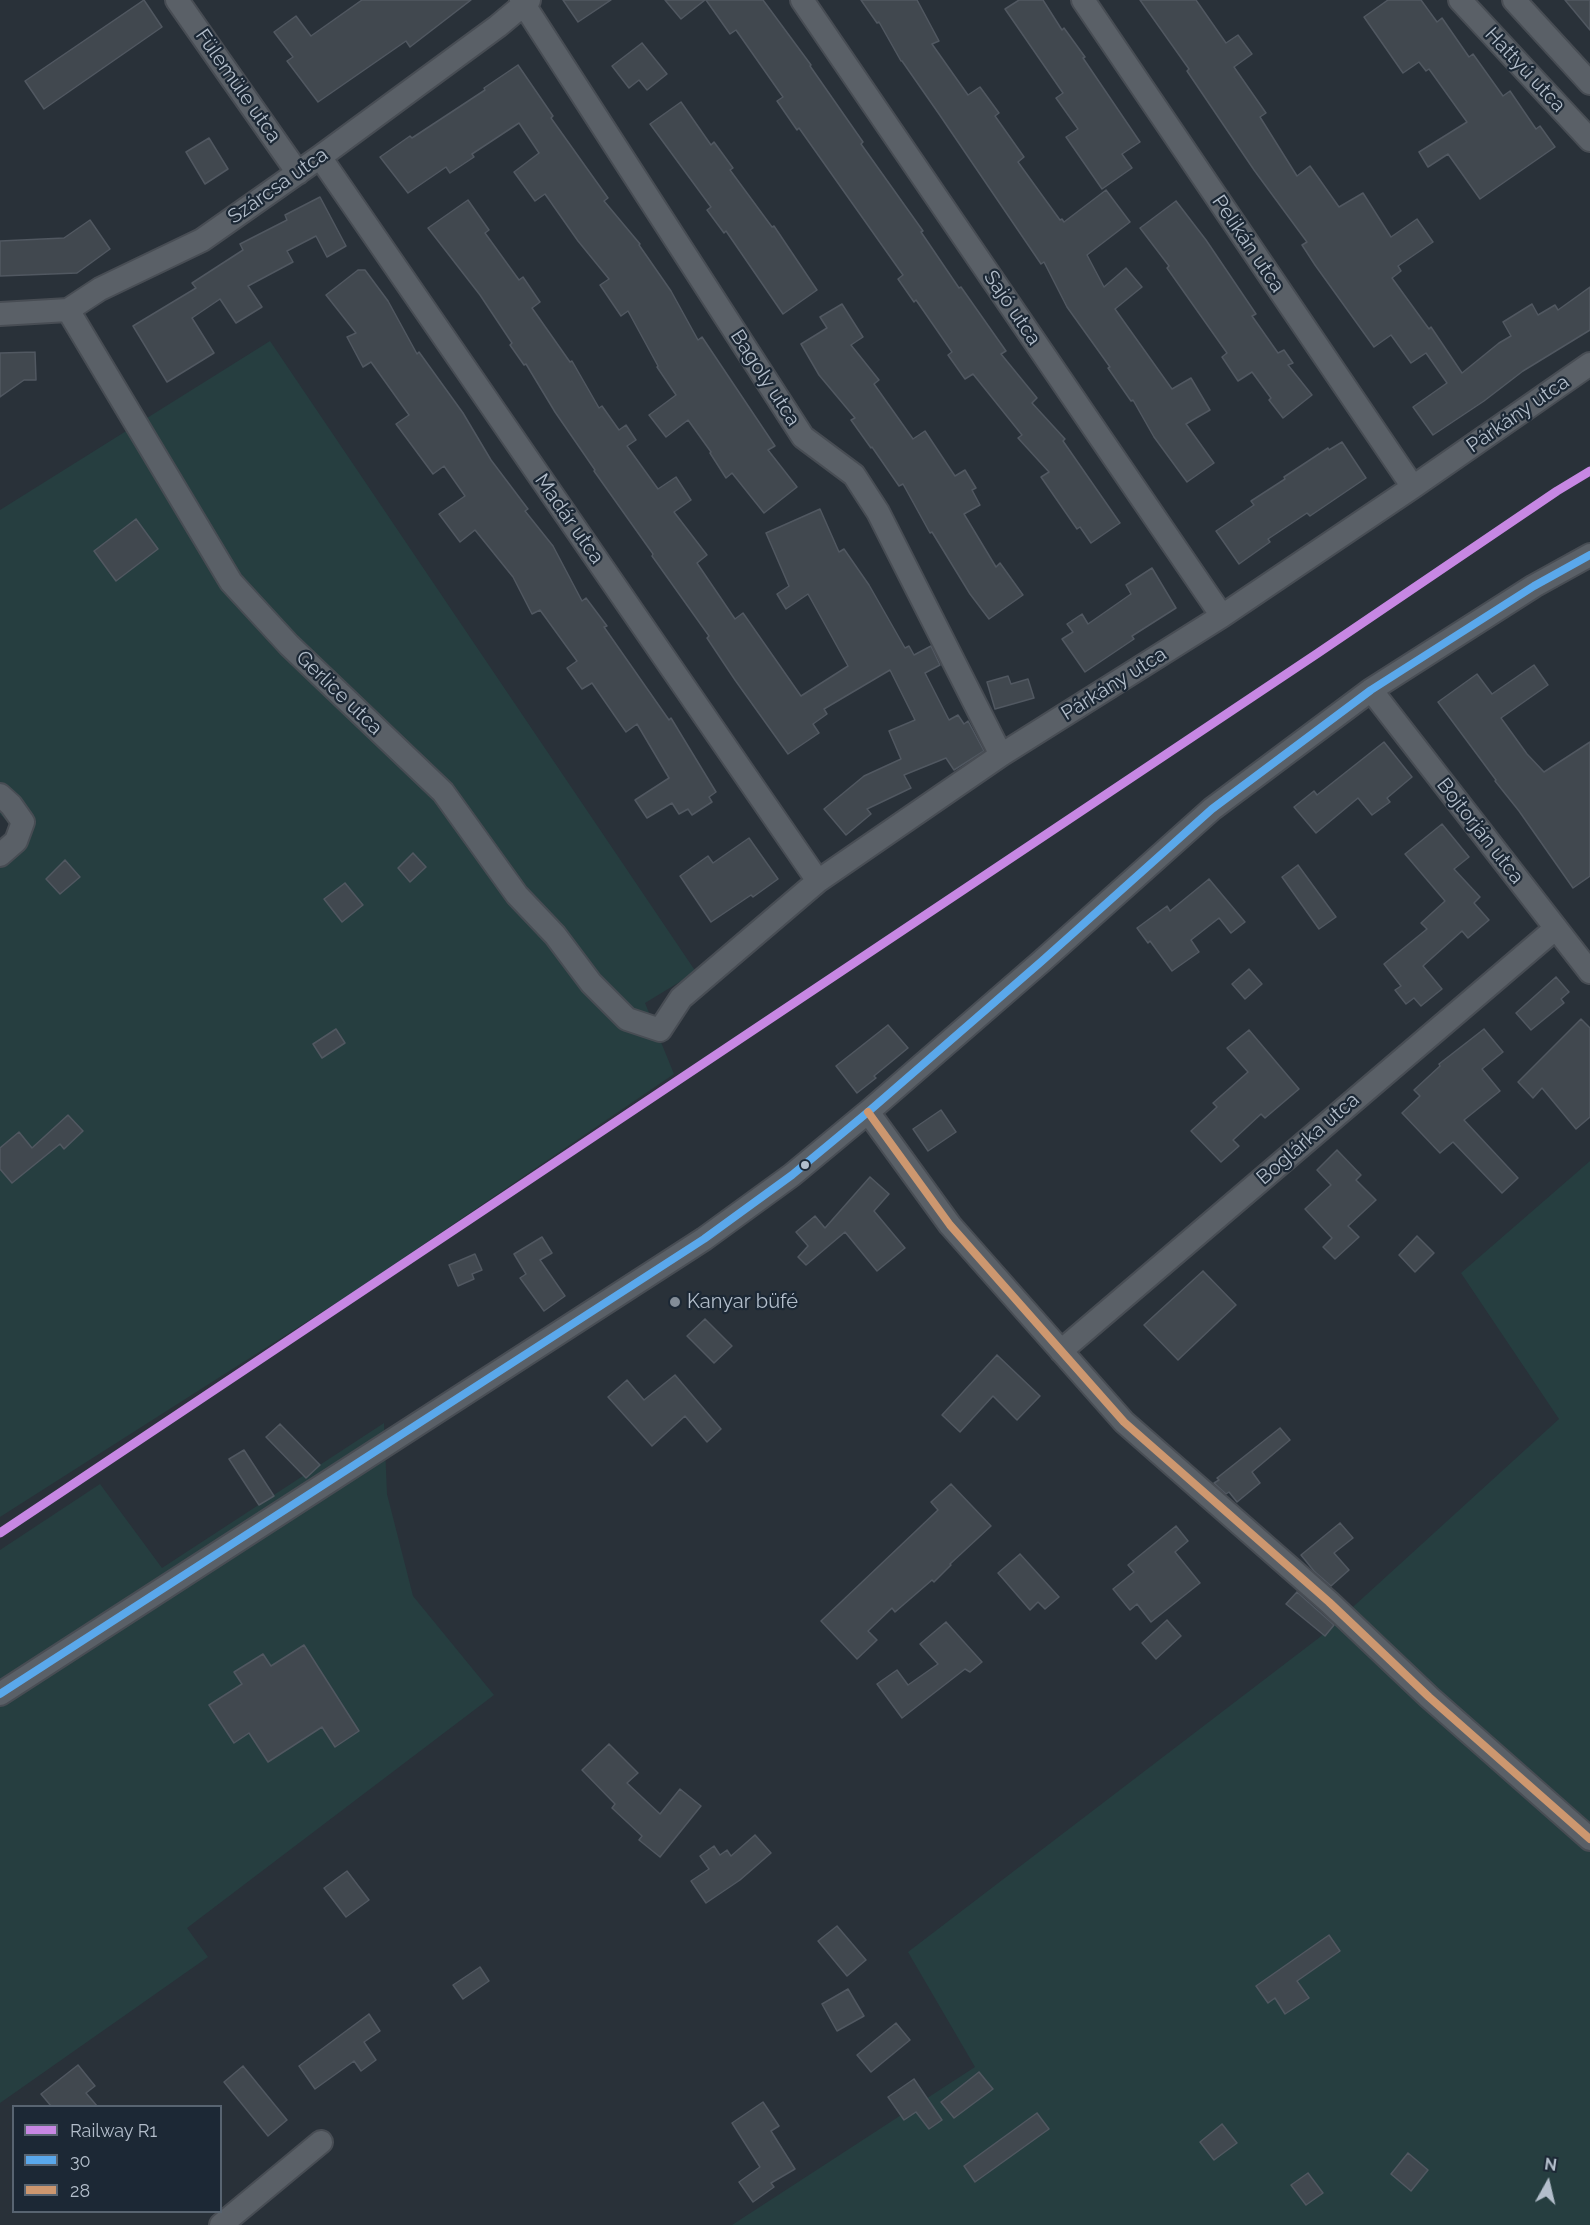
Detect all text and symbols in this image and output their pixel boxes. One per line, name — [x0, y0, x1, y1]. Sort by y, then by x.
street label: Hattyú utca — [1480, 23, 1570, 117]
street label: Fülemüle utca — [190, 25, 286, 147]
street label: Szárcsa utca — [223, 143, 333, 229]
street label: Pelikán utca — [1207, 191, 1289, 297]
street label: Sajó utca — [978, 266, 1046, 350]
street label: Bagoly utca — [725, 325, 805, 431]
street label: Párkány utca — [1462, 370, 1574, 458]
street label: Madár utca — [529, 469, 609, 569]
street label: Párkány utca — [1057, 642, 1171, 726]
street label: Gerlice utca — [291, 646, 387, 740]
street label: Bojtorján utca — [1431, 773, 1529, 889]
street label: Boglárka utca — [1252, 1088, 1364, 1190]
unlabelled marker — [799, 1159, 811, 1171]
place label: Kanyar büfé — [687, 1290, 798, 1314]
marker: Kanyar büfé — [668, 1295, 682, 1309]
legend — [12, 2105, 222, 2213]
text: Railway R1 — [70, 2120, 157, 2141]
text: 30 — [70, 2150, 91, 2171]
north arrow — [1518, 2153, 1578, 2213]
text: N — [1543, 2154, 1558, 2175]
text: 28 — [70, 2180, 90, 2201]

